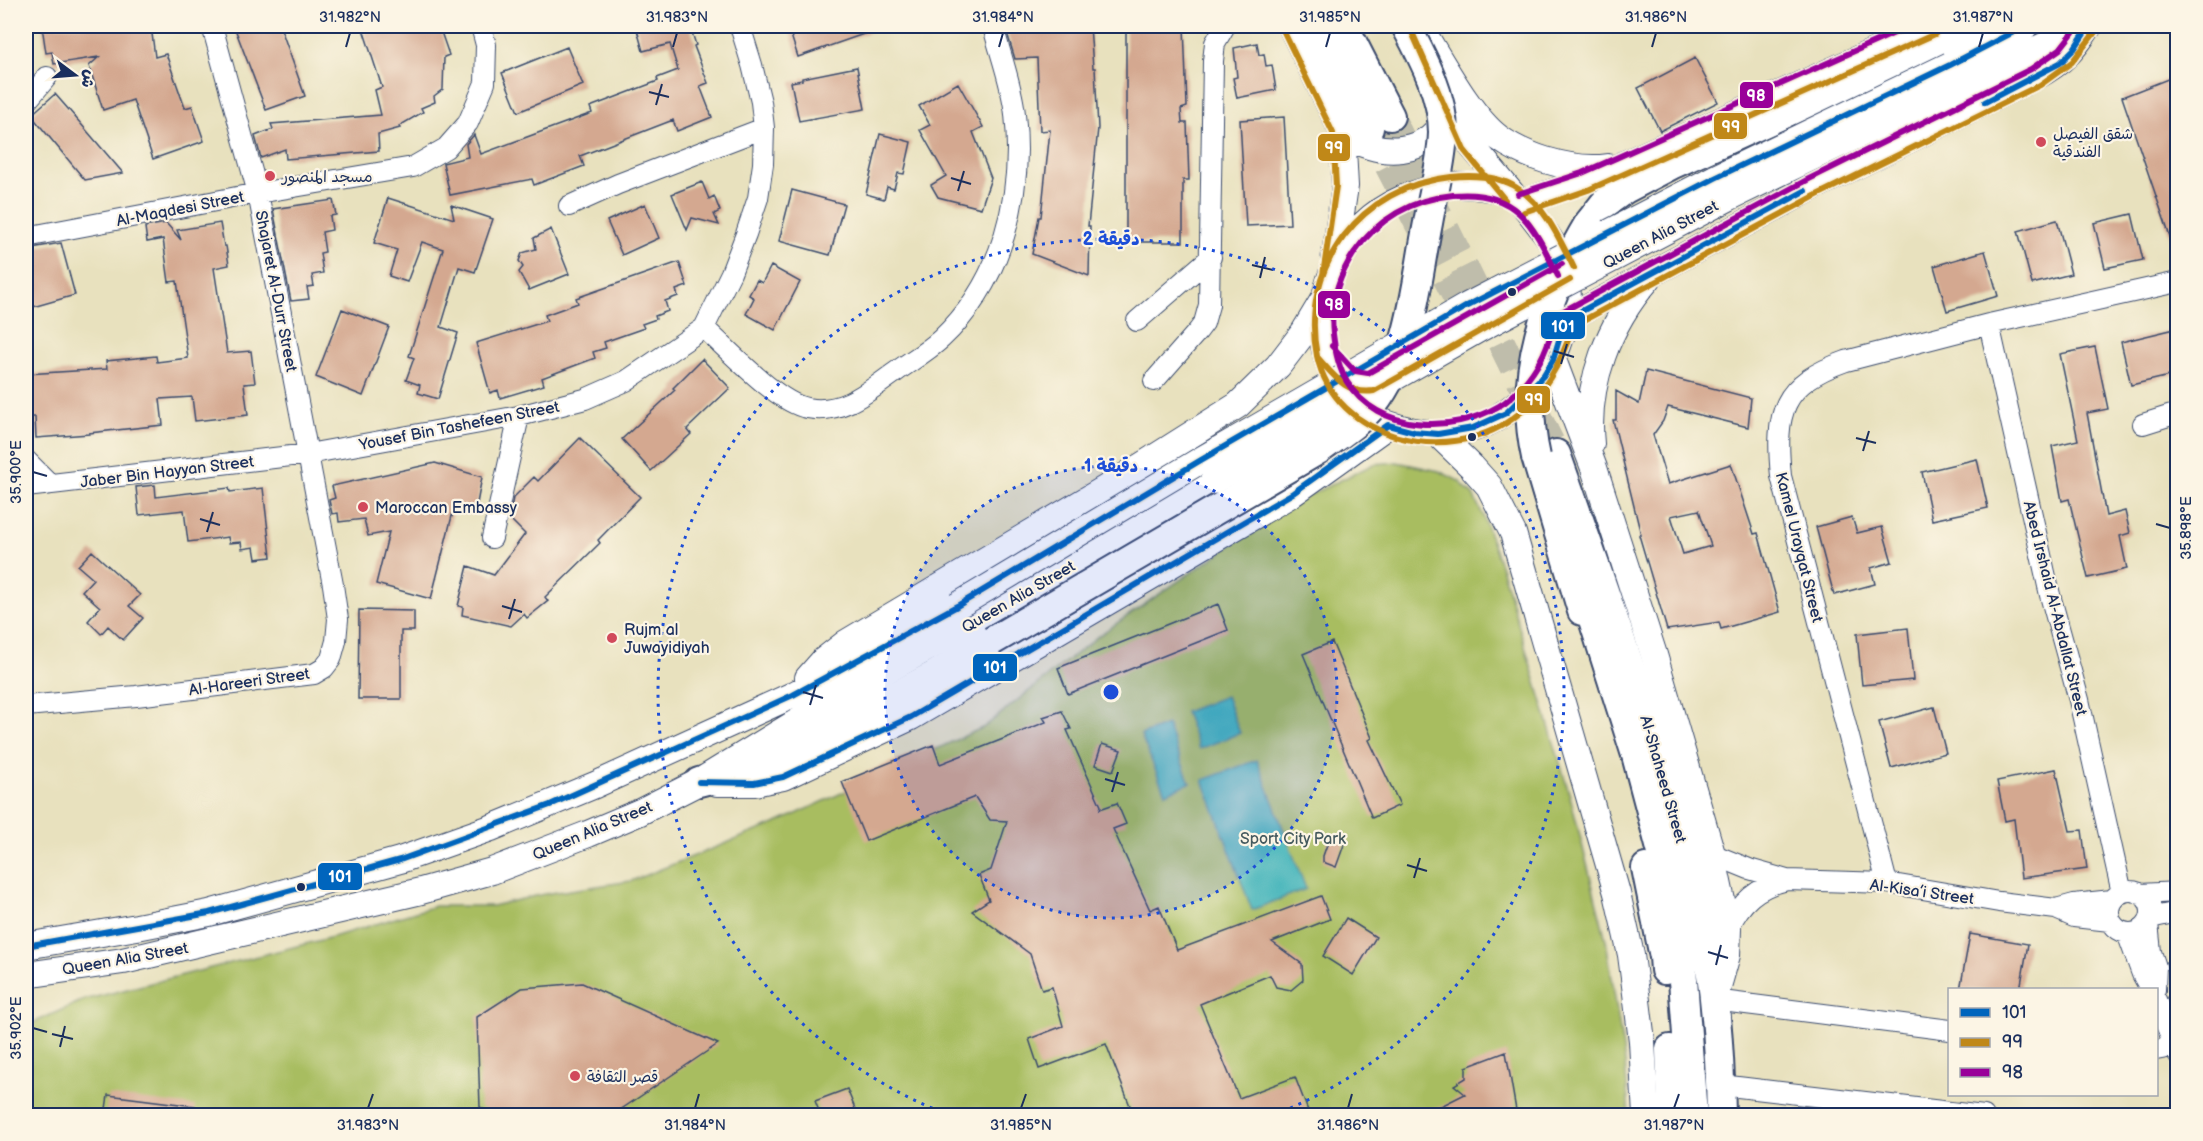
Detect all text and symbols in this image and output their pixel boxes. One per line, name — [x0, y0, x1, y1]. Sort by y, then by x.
text: 31.982°N — [319, 8, 381, 27]
text: 31.983°N — [646, 8, 708, 27]
text: 31.984°N — [972, 8, 1034, 27]
text: 31.985°N — [1299, 8, 1361, 27]
text: 31.986°N — [1625, 8, 1687, 27]
text: 31.987°N — [1953, 8, 2013, 27]
north arrow — [45, 45, 105, 105]
text: ش — [76, 68, 100, 90]
line badge: 98 — [1739, 81, 1774, 109]
text: 98 — [1747, 87, 1766, 106]
line badge: 99 — [1713, 112, 1748, 140]
text: 99 — [1722, 118, 1740, 137]
place label: شقق الفيصل الفندقية — [2053, 125, 2133, 162]
line badge: 99 — [1317, 133, 1351, 162]
marker: شقق الفيصل الفندقية — [2034, 135, 2048, 149]
text: 99 — [1325, 139, 1343, 158]
place label: مسجد المنصور — [280, 168, 372, 187]
marker: مسجد المنصور — [263, 169, 277, 183]
street label: Al-Maqdesi Street — [115, 188, 246, 231]
street label: Queen Alia Street — [1600, 197, 1722, 274]
street label: Shajaret Al-Durr Street — [251, 209, 301, 374]
text: 2 دقيقة — [1082, 229, 1140, 250]
unlabelled marker — [1506, 286, 1518, 298]
line badge: 98 — [1317, 290, 1351, 319]
text: 98 — [1325, 296, 1344, 315]
line badge: 101 — [1540, 311, 1586, 340]
text: 101 — [1551, 318, 1575, 337]
line badge: 99 — [1516, 385, 1551, 414]
text: 99 — [1525, 391, 1543, 410]
street label: Yousef Bin Tashefeen Street — [357, 398, 561, 455]
unlabelled marker — [1466, 431, 1478, 443]
text: 35.900°E — [7, 440, 26, 504]
street label: Jaber Bin Hayyan Street — [79, 452, 255, 493]
text: 1 دقيقة — [1084, 456, 1138, 477]
street label: Kamel Urayqat Street — [1771, 470, 1826, 624]
text: 35.898°E — [2177, 496, 2196, 560]
place label: Maroccan Embassy — [375, 499, 518, 518]
street label: Abed Irshaid Al-Abdallat Street — [2019, 499, 2090, 718]
marker: Maroccan Embassy — [356, 500, 370, 514]
street label: Queen Alia Street — [959, 557, 1079, 637]
place label: Rujm al Juwayidiyah — [624, 621, 710, 658]
marker: Rujm al Juwayidiyah — [605, 631, 619, 645]
line badge: 101 — [972, 653, 1018, 682]
text: 101 — [983, 659, 1007, 678]
street label: Al-Hareeri Street — [188, 665, 311, 700]
centre of rings — [1101, 682, 1121, 702]
street label: Al-Shaheed Street — [1635, 713, 1690, 845]
street label: Queen Alia Street — [530, 798, 655, 865]
park label: Sport City Park — [1240, 830, 1346, 849]
line badge: 101 — [317, 862, 363, 891]
text: 101 — [328, 868, 352, 887]
street label: Al-Kisa’i Street — [1869, 876, 1975, 909]
unlabelled marker — [295, 881, 307, 893]
street label: Queen Alia Street — [61, 939, 190, 980]
legend — [1948, 988, 2158, 1096]
text: 35.902°E — [7, 996, 26, 1060]
text: 101 — [2002, 1002, 2027, 1023]
text: 99 — [2002, 1032, 2023, 1053]
text: 98 — [2002, 1062, 2023, 1083]
place label: قصر الثقافة — [587, 1068, 658, 1087]
marker: قصر الثقافة — [568, 1069, 582, 1083]
text: 31.983°N — [337, 1116, 399, 1135]
text: 31.984°N — [664, 1116, 726, 1135]
text: 31.985°N — [990, 1116, 1052, 1135]
text: 31.986°N — [1317, 1116, 1379, 1135]
text: 31.987°N — [1644, 1116, 1704, 1135]

